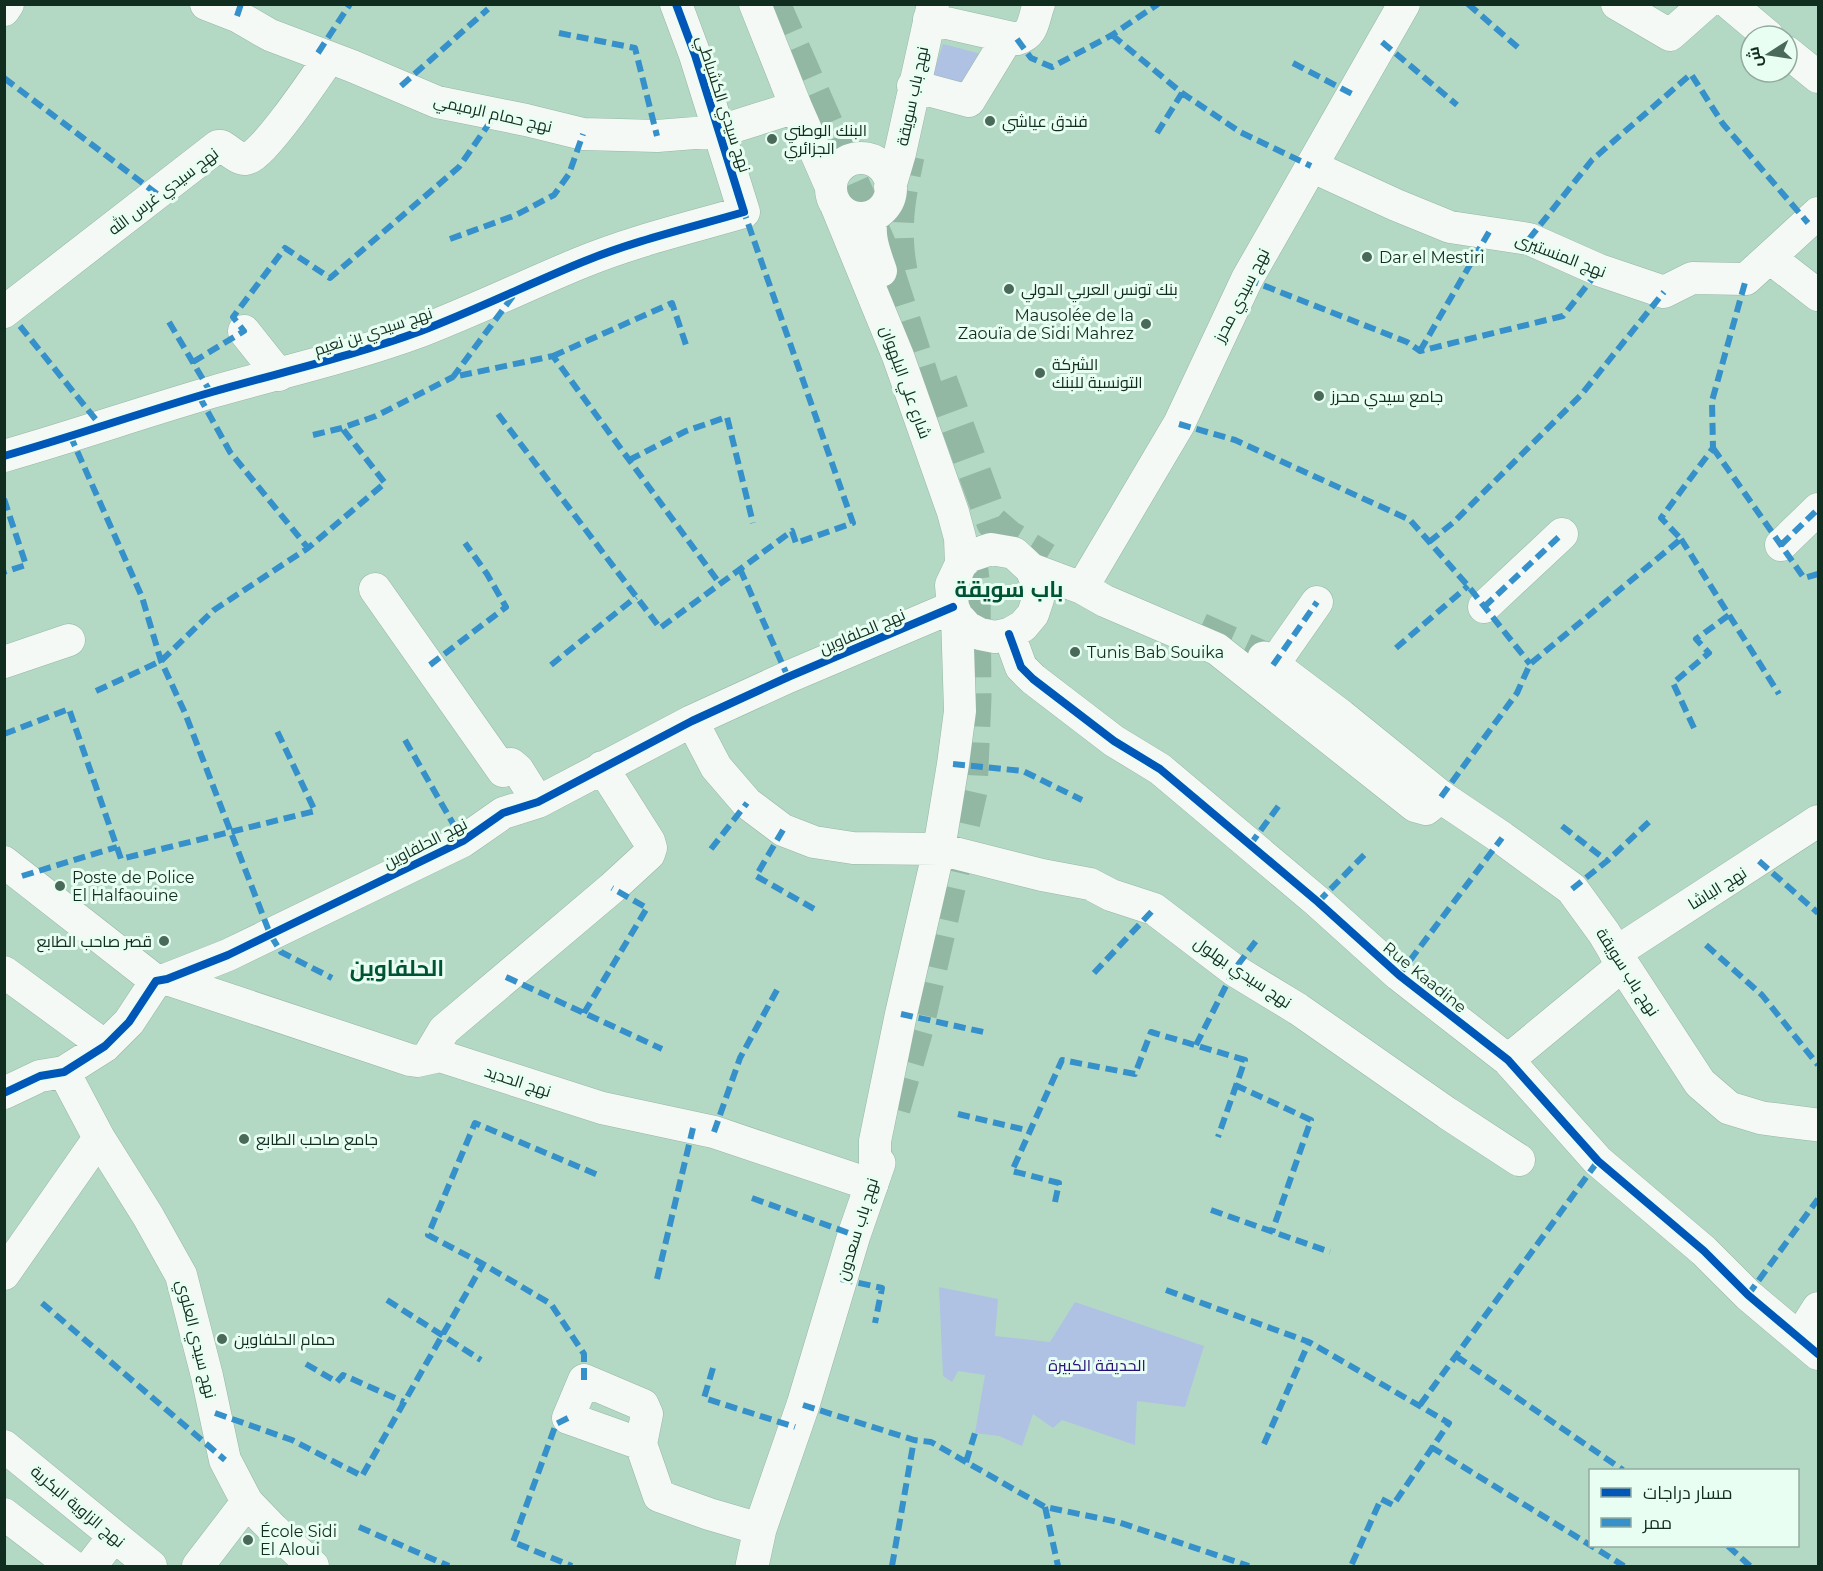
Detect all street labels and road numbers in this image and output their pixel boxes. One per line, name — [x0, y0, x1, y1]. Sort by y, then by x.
street label: نهج سيدي الكشباطي — [689, 33, 755, 176]
street label: نهج باب سويقة — [893, 45, 934, 148]
street label: نهج حمام الرميمي — [431, 91, 554, 140]
street label: نهج سيدي غرس الله — [104, 143, 225, 242]
street label: نهج المنستيرى — [1512, 229, 1609, 283]
street label: نهج سيدي محرز — [1209, 245, 1277, 348]
street label: نهج سيدي بن نعيم — [312, 303, 436, 363]
street label: شارع علي البلهوان — [873, 323, 935, 443]
street label: نهج الحلفاوين — [816, 605, 909, 660]
street label: نهج الحلفاوين — [380, 814, 471, 874]
street label: نهج الباشا — [1685, 863, 1751, 915]
street label: نهج باب سويقة — [1590, 925, 1663, 1021]
street label: نهج سيدي بهلول — [1188, 933, 1295, 1015]
street label: Rue Kaadine — [1379, 938, 1470, 1017]
street label: نهج الحديد — [482, 1062, 554, 1103]
street label: نهج باب سعدون — [833, 1176, 884, 1283]
street label: نهج سيدي العلوي — [169, 1278, 220, 1401]
street label: نهج الزاوية البكرية — [26, 1462, 129, 1553]

